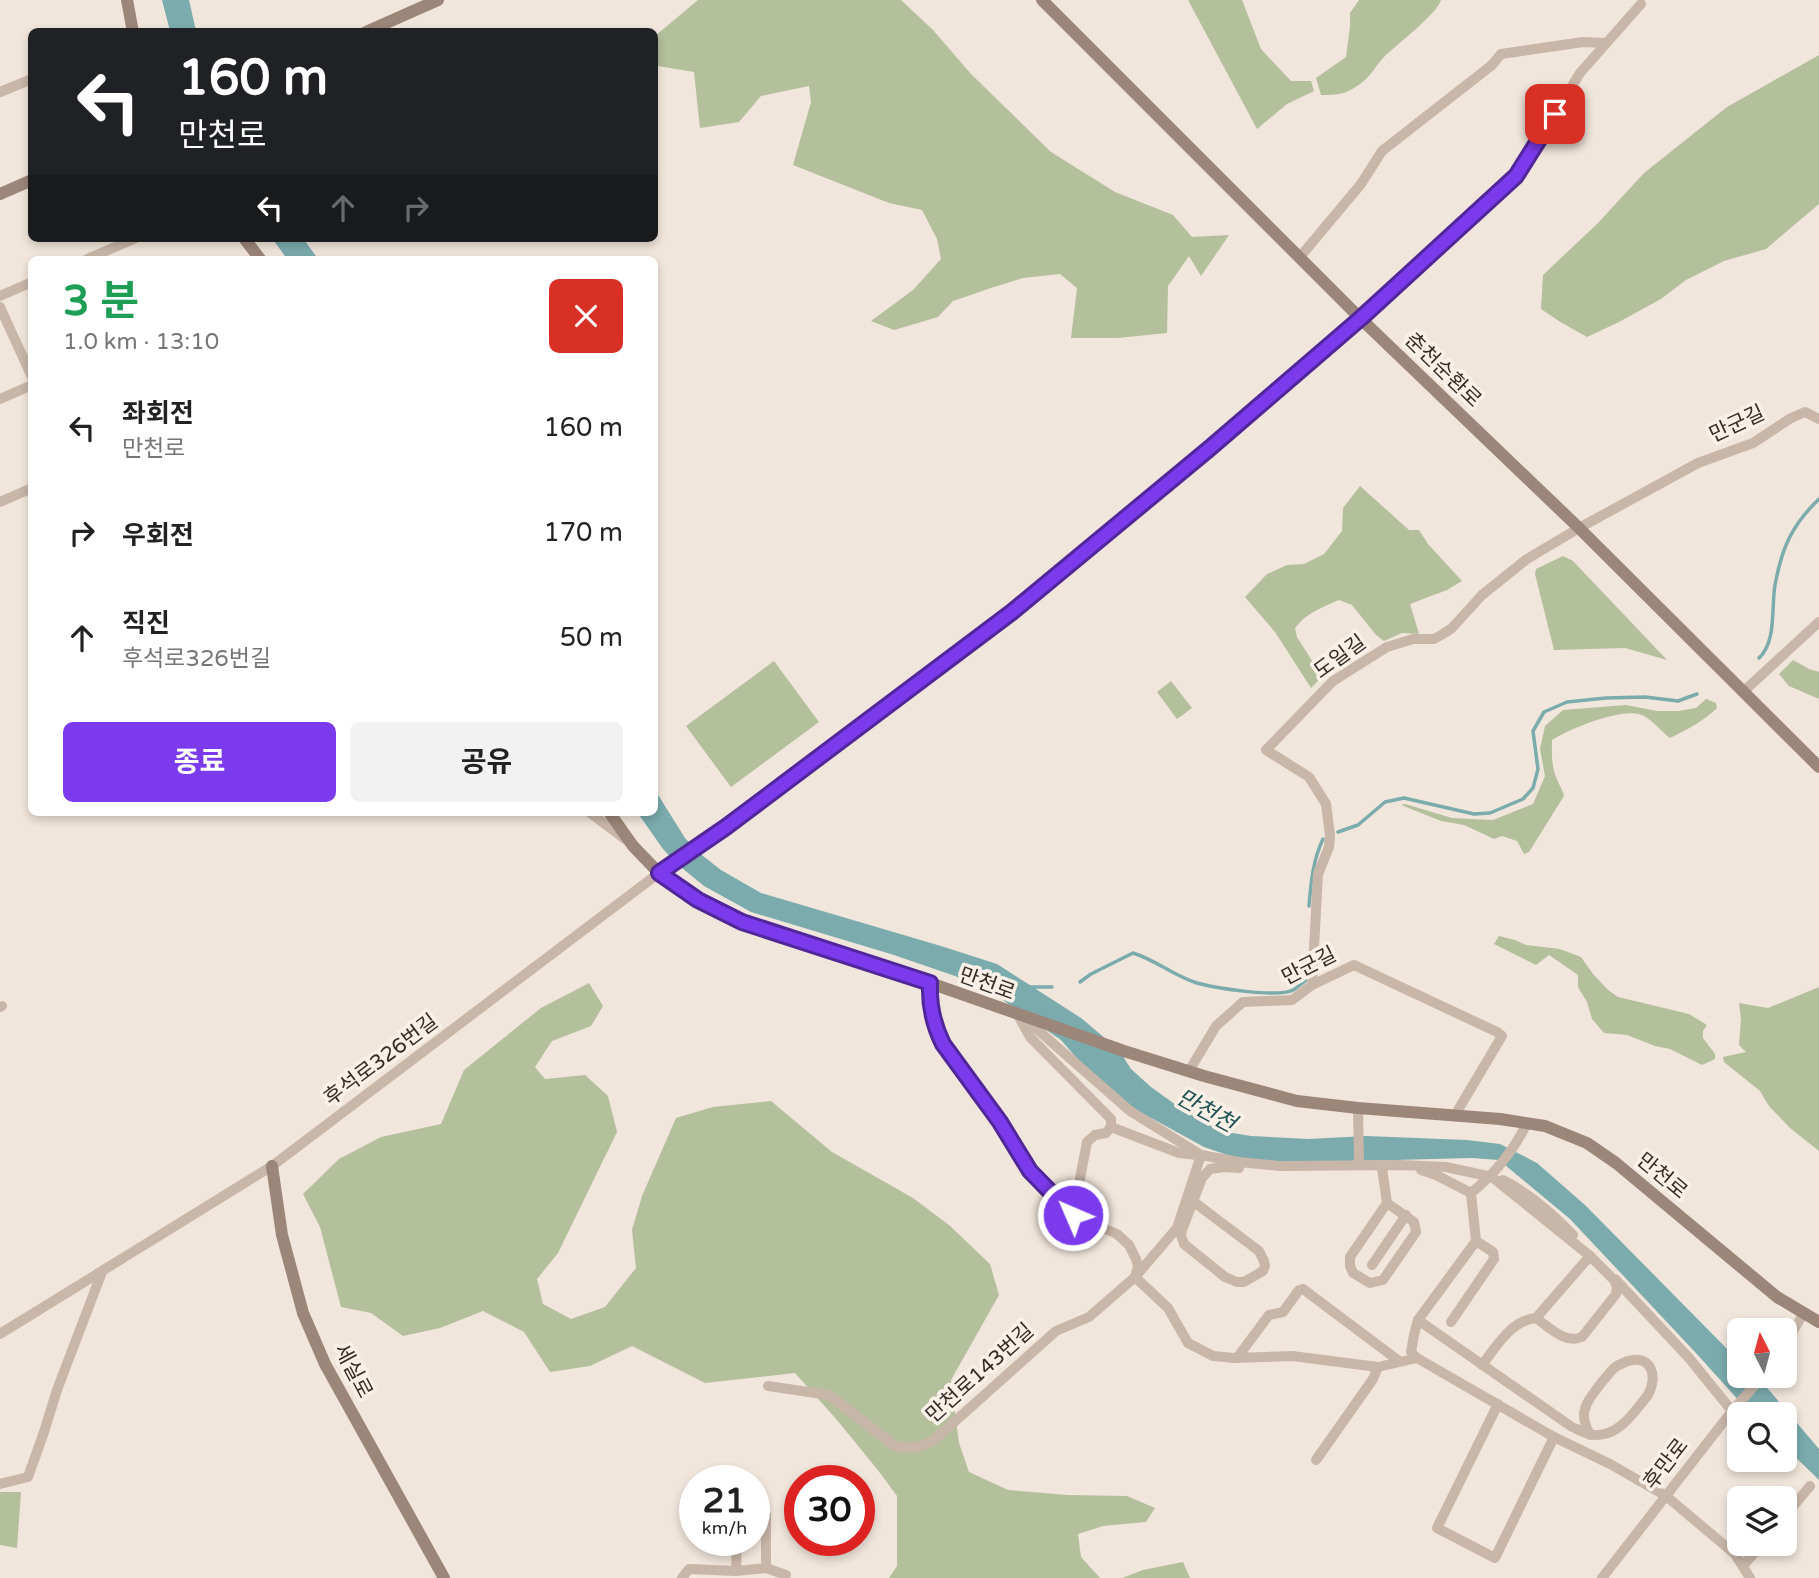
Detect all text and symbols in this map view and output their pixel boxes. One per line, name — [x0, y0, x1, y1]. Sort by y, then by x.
text: 160 m — [178, 49, 328, 108]
icon: left — [63, 56, 154, 147]
pin — [1525, 84, 1585, 144]
icon: arrive — [1536, 95, 1574, 133]
text: 만천로 — [178, 117, 266, 155]
icon: left — [251, 189, 289, 227]
icon: ahead — [324, 189, 362, 227]
icon: right — [397, 189, 435, 227]
text: 3 분 — [63, 276, 139, 327]
button: close — [549, 279, 623, 353]
street label: 춘천순환로 — [1400, 327, 1486, 413]
text: 1.0 km · 13:10 — [63, 328, 219, 356]
text: 좌회전 — [122, 398, 194, 429]
street label: 만군길 — [1705, 400, 1769, 448]
icon: left — [63, 409, 101, 447]
text: 160 m — [543, 412, 623, 443]
text: 만천로 — [122, 435, 185, 463]
icon: right — [63, 514, 101, 552]
text: 170 m — [543, 517, 623, 548]
text: 우회전 — [122, 520, 194, 551]
text: 직진 — [122, 608, 170, 639]
icon: ahead — [63, 619, 101, 657]
text: 50 m — [560, 622, 623, 653]
street label: 도일길 — [1309, 630, 1371, 684]
text: 후석로326번길 — [122, 645, 271, 673]
button: 종료 — [63, 722, 336, 802]
button: 공유 — [350, 722, 623, 802]
street label: 만군길 — [1277, 942, 1341, 990]
street label: 만천로 — [955, 962, 1019, 1006]
street label: 후석로326번길 — [319, 1009, 443, 1111]
water label: 만천천 — [1171, 1083, 1243, 1140]
street label: 만천로 — [1632, 1148, 1692, 1204]
position arrow — [1036, 1178, 1110, 1252]
street label: 만천로143번길 — [921, 1318, 1039, 1428]
north arrow — [1727, 1318, 1797, 1388]
map controls — [1727, 1318, 1797, 1556]
street label: 세실로 — [328, 1340, 378, 1402]
button: search — [1727, 1402, 1797, 1472]
street label: 후만로 — [1638, 1433, 1694, 1495]
speed limit sign: 30 — [784, 1465, 875, 1556]
text: 21 — [703, 1480, 746, 1522]
button: layers — [1727, 1486, 1797, 1556]
text: km/h — [702, 1517, 747, 1539]

